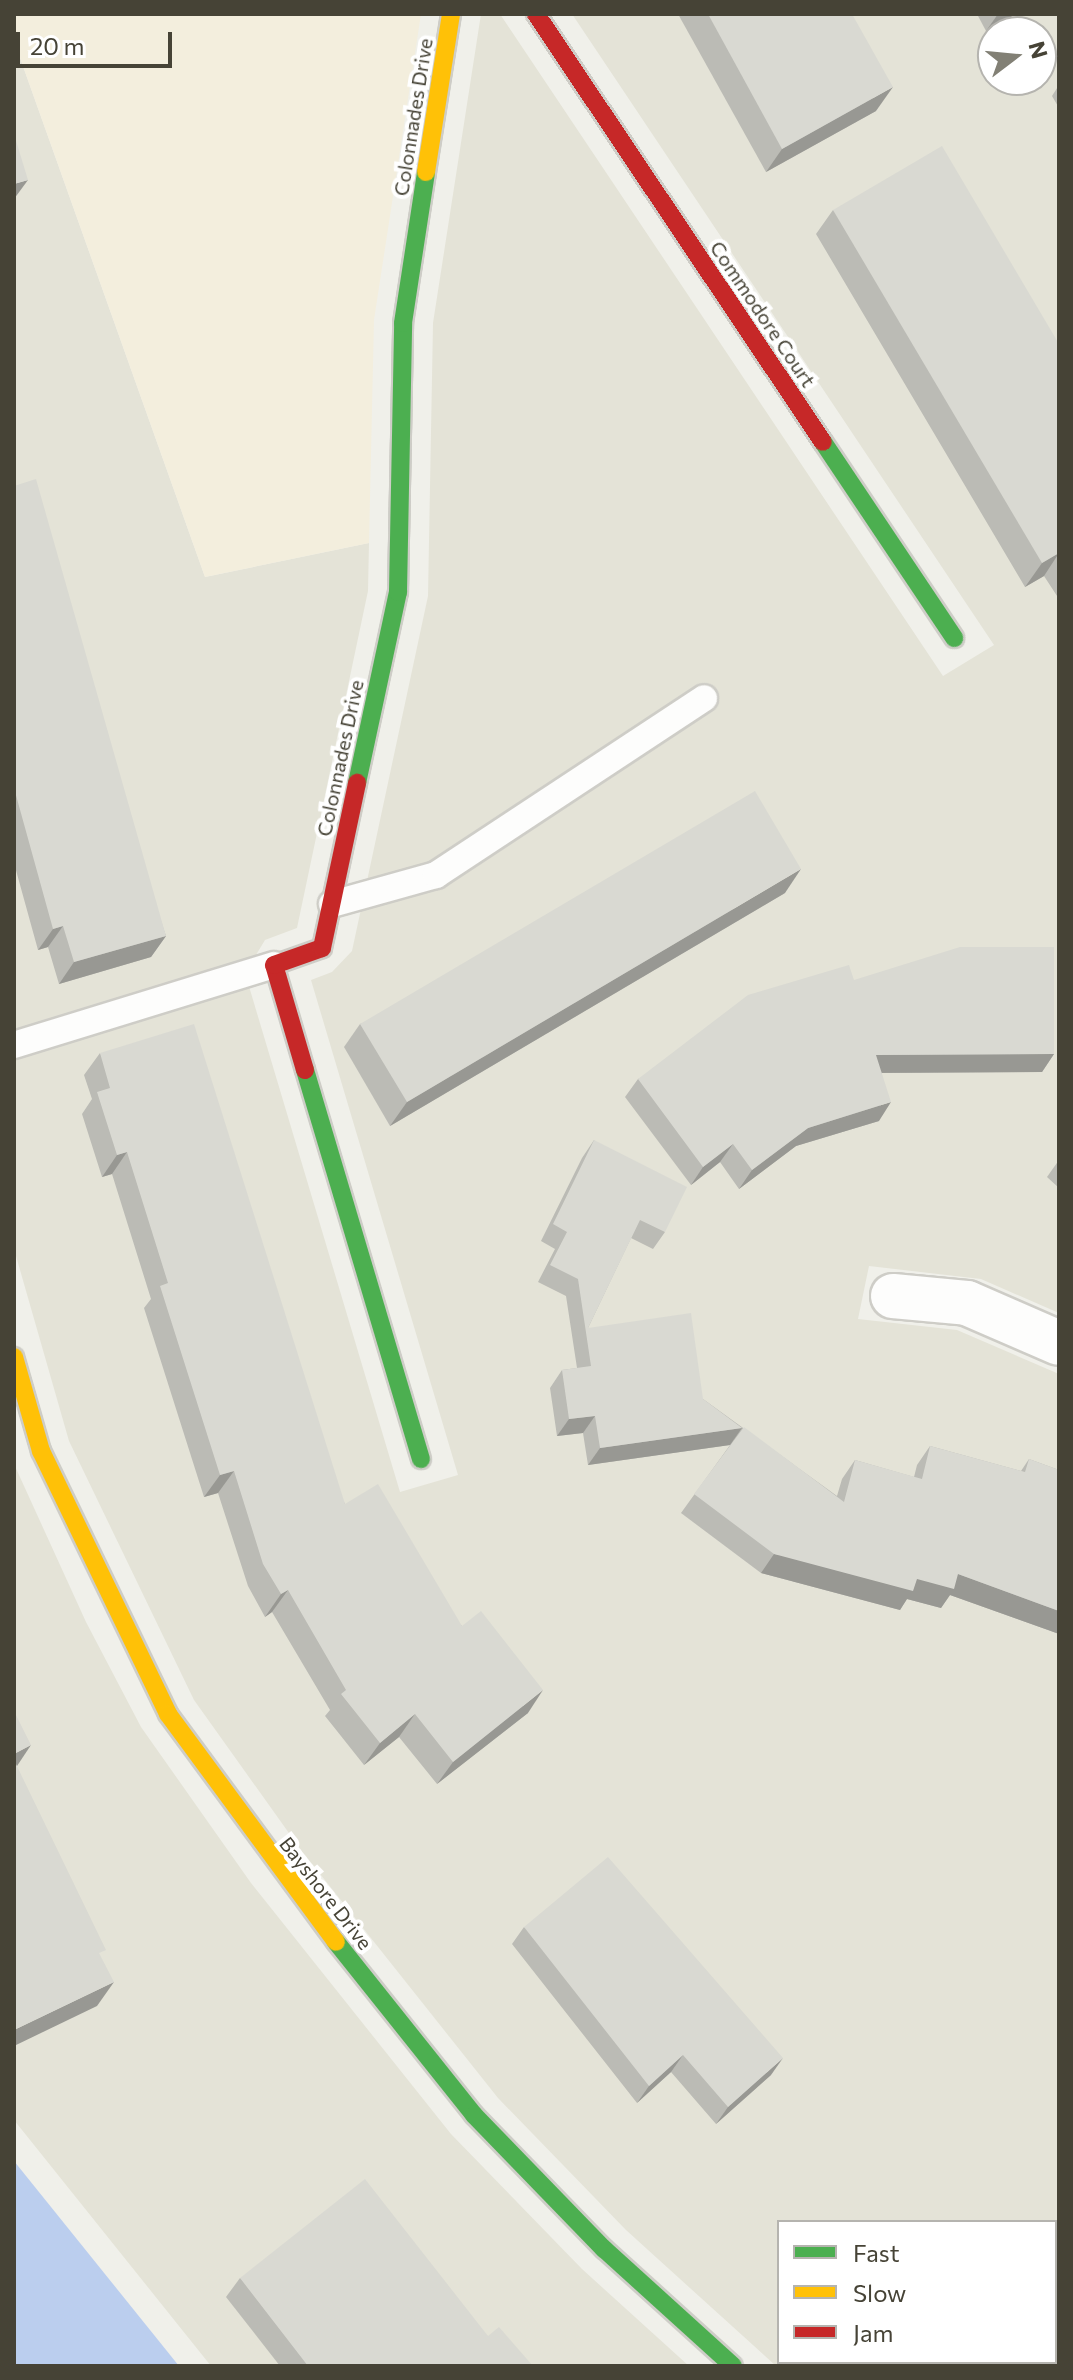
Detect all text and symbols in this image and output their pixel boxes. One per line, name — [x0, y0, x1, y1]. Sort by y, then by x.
scale bar — [20, 16, 176, 66]
north arrow — [977, 16, 1057, 96]
text: 20 m — [30, 31, 84, 60]
street label: Colonnades Drive — [389, 36, 437, 198]
text: N — [1023, 38, 1054, 61]
street label: Commodore Court — [705, 236, 821, 392]
street label: Colonnades Drive — [312, 678, 368, 838]
street label: Bayshore Drive — [275, 1832, 377, 1954]
legend — [777, 2220, 1057, 2364]
text: Fast — [853, 2238, 900, 2267]
text: Slow — [853, 2278, 906, 2307]
text: Jam — [853, 2318, 893, 2347]

